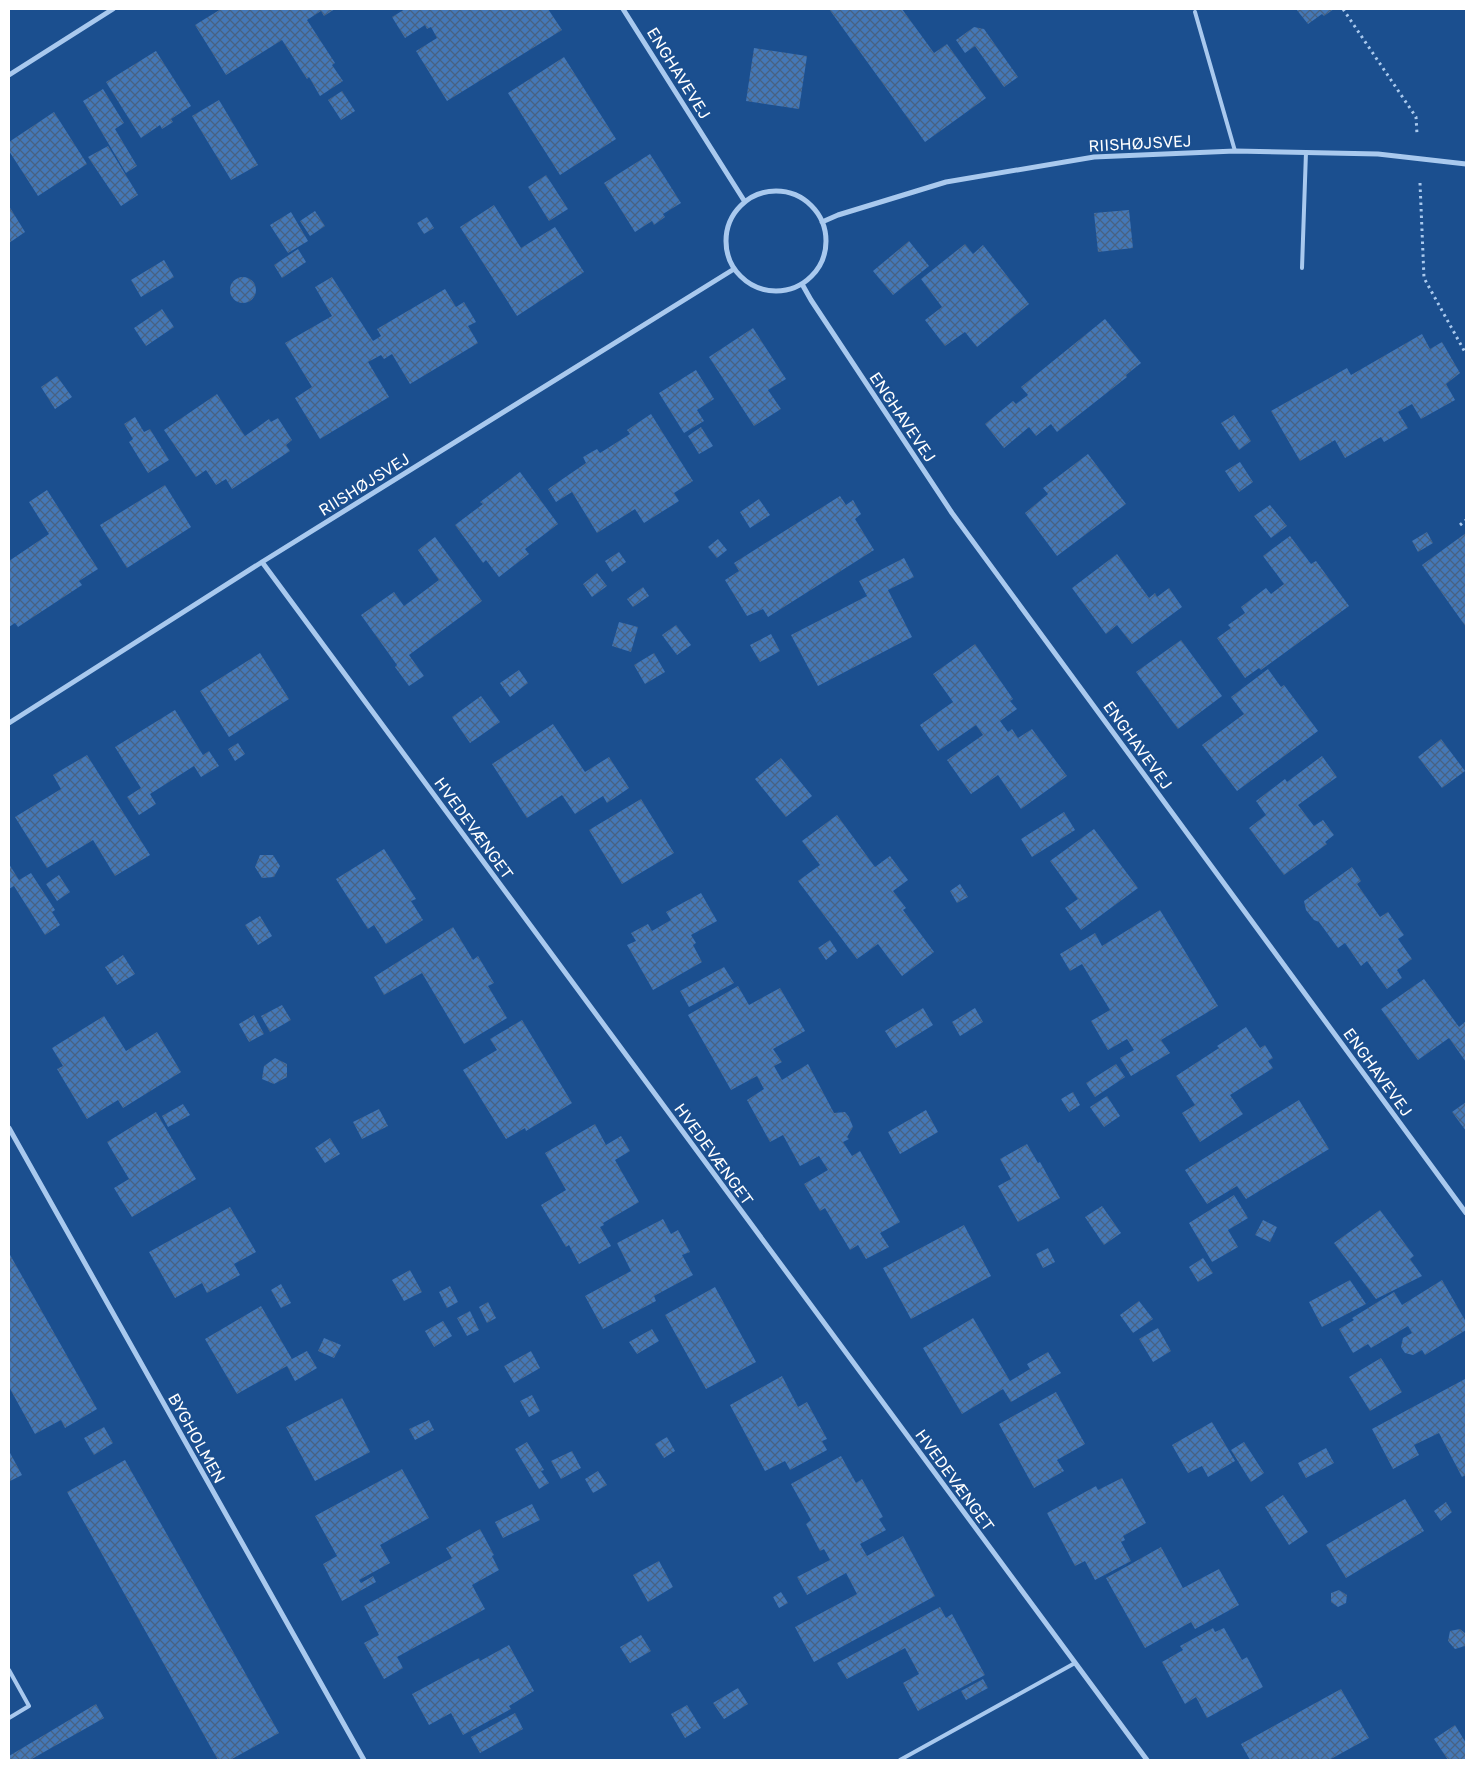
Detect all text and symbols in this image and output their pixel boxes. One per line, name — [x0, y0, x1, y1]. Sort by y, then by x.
street label: ENGHAVEVEJ — [643, 23, 715, 123]
street label: RIISHØJSVEJ — [1088, 130, 1192, 156]
street label: ENGHAVEVEJ — [865, 368, 941, 466]
street label: RIISHØJSVEJ — [315, 448, 413, 520]
street label: ENGHAVEVEJ — [1099, 697, 1177, 793]
street label: HVEDEVÆNGET — [430, 773, 518, 883]
street label: ENGHAVEVEJ — [1339, 1024, 1417, 1120]
street label: HVEDEVÆNGET — [670, 1099, 758, 1209]
street label: BYGHOLMEN — [164, 1389, 230, 1487]
street label: HVEDEVÆNGET — [911, 1425, 999, 1535]

